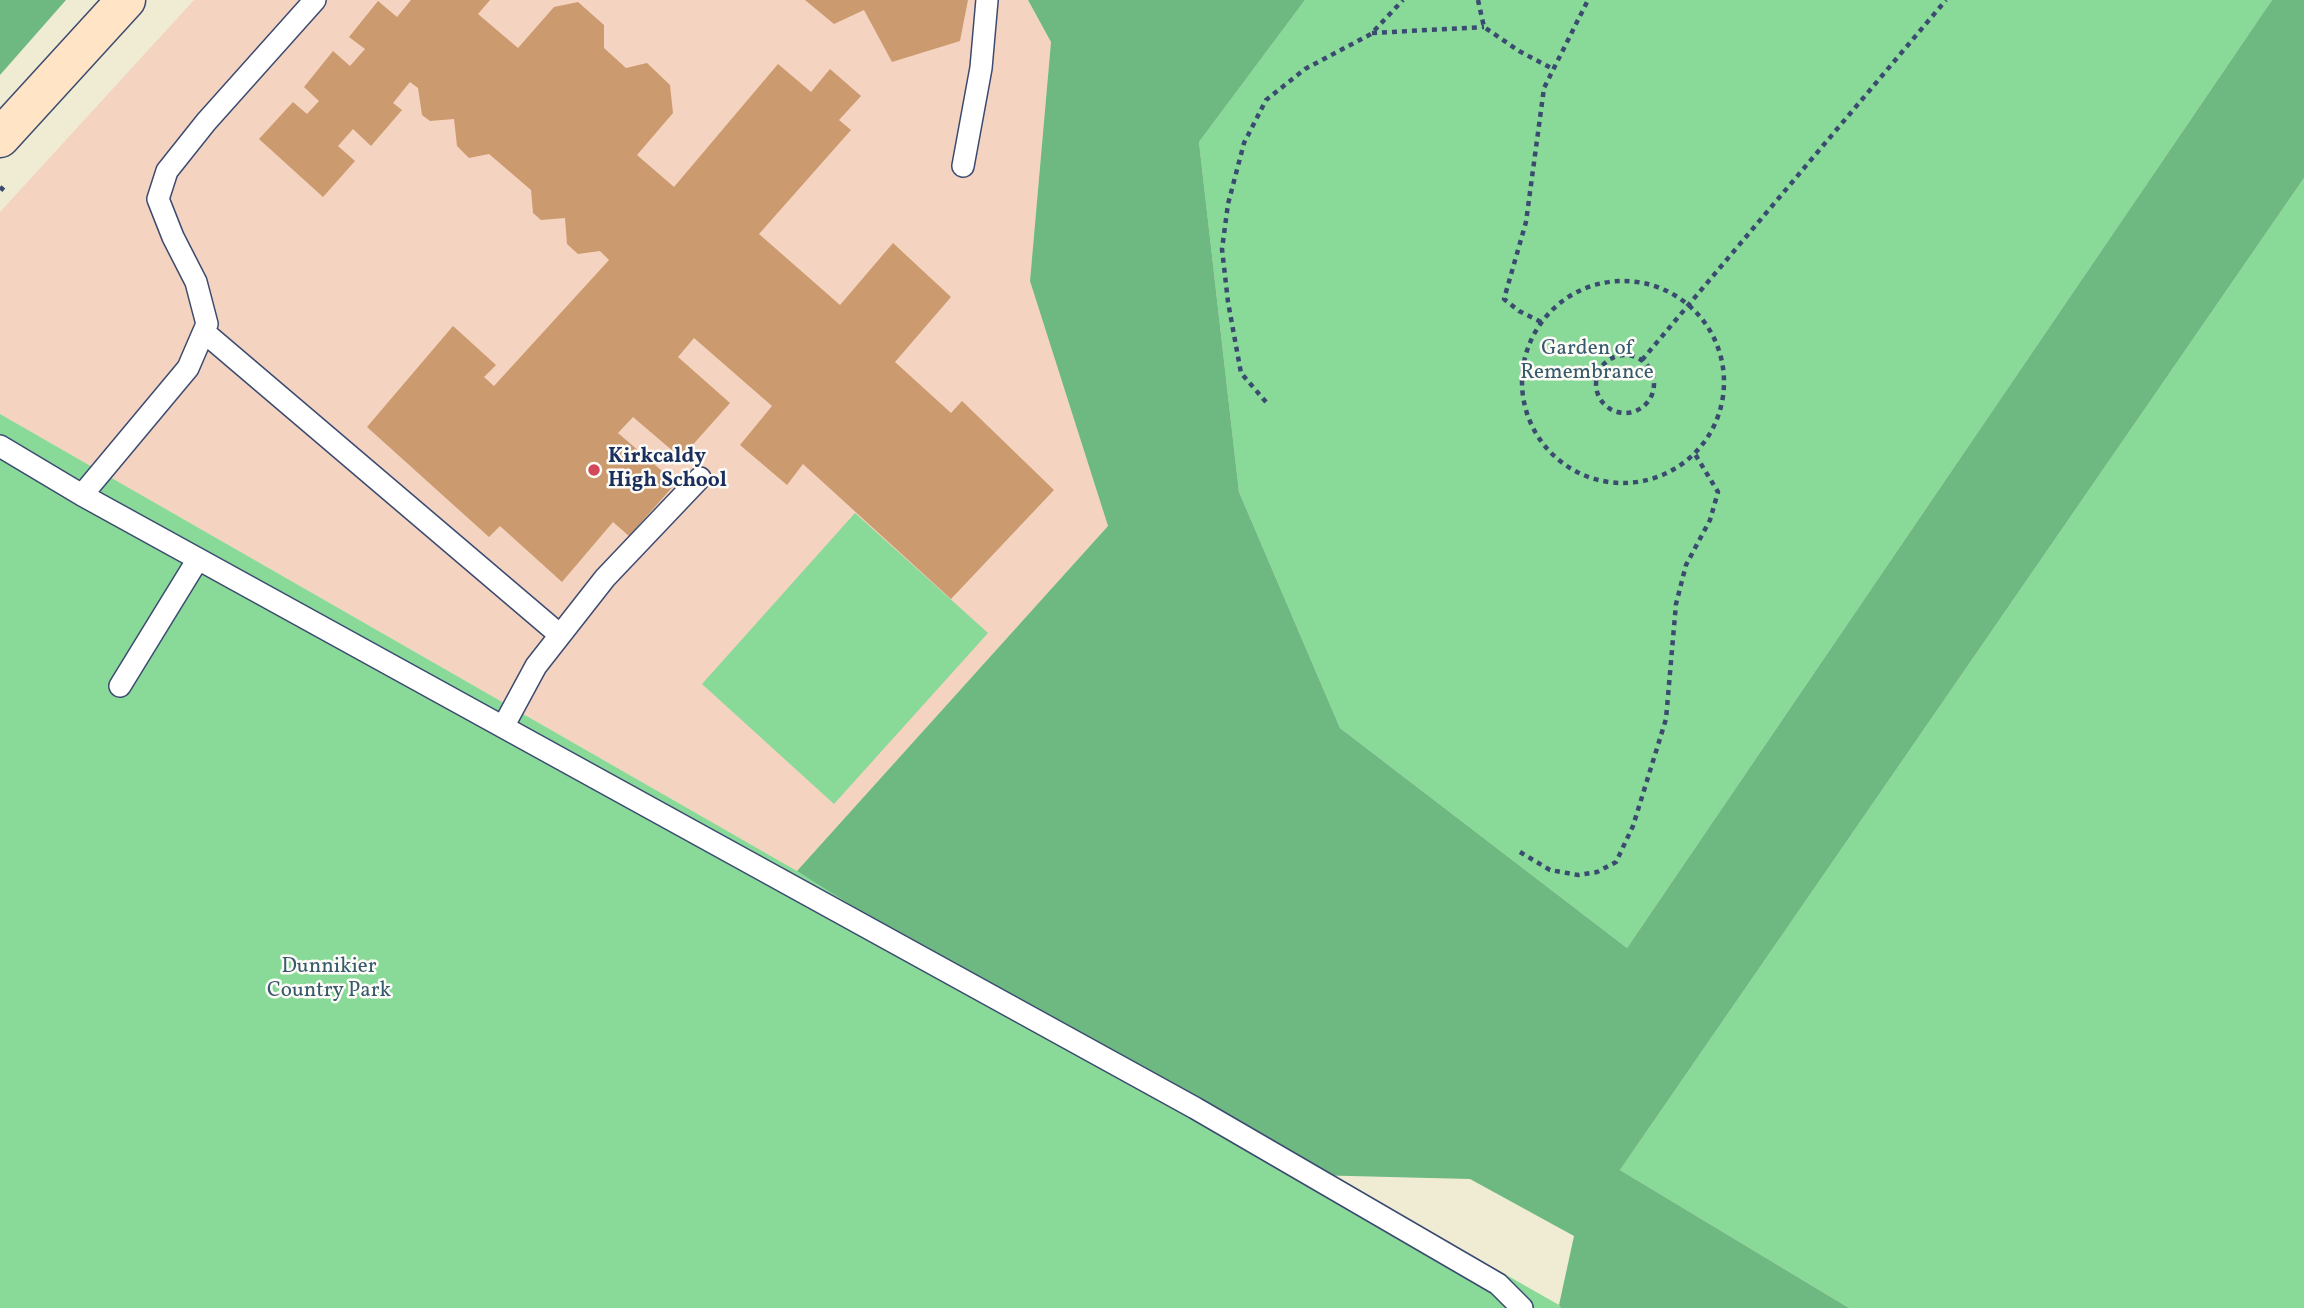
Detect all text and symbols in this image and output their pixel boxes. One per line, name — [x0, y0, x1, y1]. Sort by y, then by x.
park label: Garden of Remembrance — [1520, 337, 1654, 387]
place label: Kirkcaldy High School — [608, 445, 727, 495]
marker: Kirkcaldy High School — [586, 462, 602, 478]
park label: Dunnikier Country Park — [267, 955, 391, 1005]

